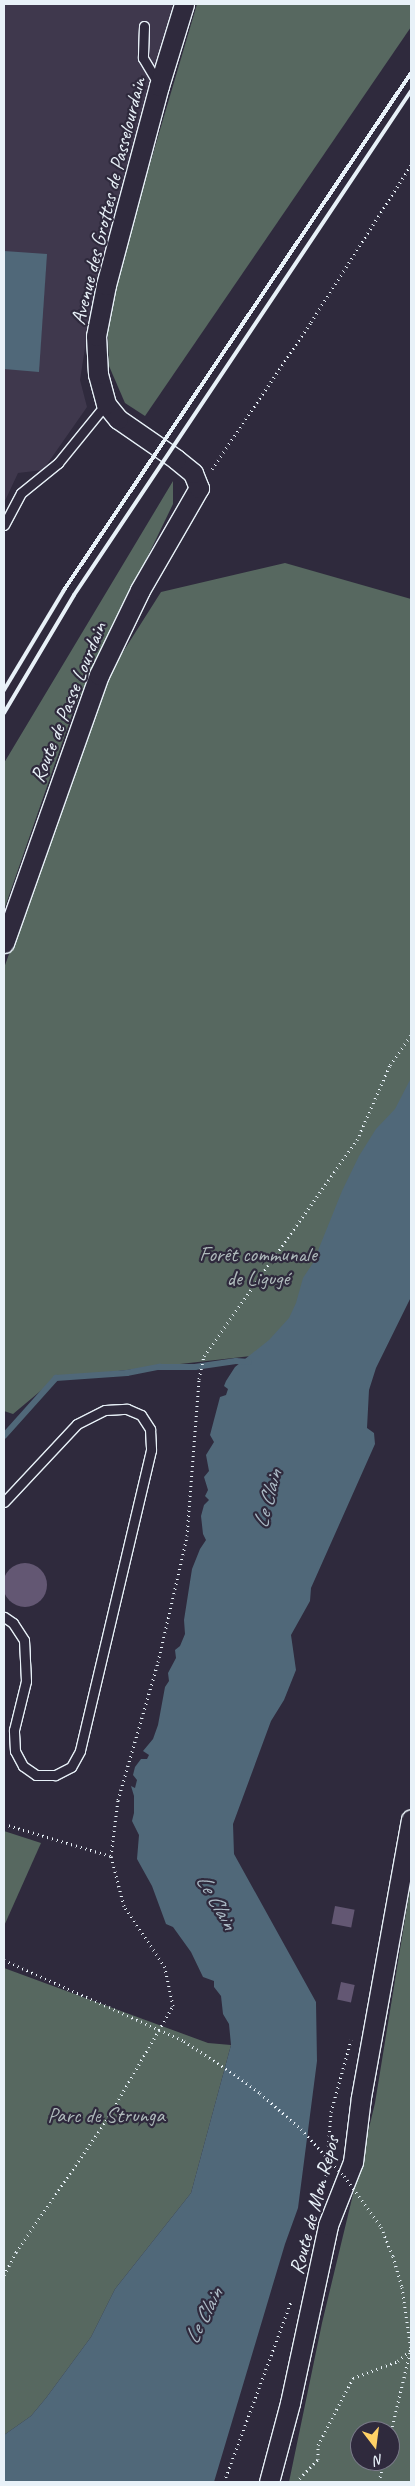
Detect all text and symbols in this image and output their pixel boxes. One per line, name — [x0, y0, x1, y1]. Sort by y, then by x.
street label: Avenue des Grottes de Passelourdain — [65, 74, 151, 328]
street label: Route de Passe Lourdain — [24, 618, 112, 786]
park label: Forêt communale de Ligugé — [199, 1241, 317, 1291]
water label: Le Clain — [248, 1467, 288, 1531]
water label: Le Clain — [190, 1870, 242, 1934]
park label: Parc de Strunga — [48, 2102, 164, 2128]
street label: Route de Mon Repos — [283, 2133, 345, 2277]
water label: Le Clain — [179, 2283, 229, 2349]
north arrow — [350, 2421, 400, 2471]
text: N — [372, 2451, 385, 2469]

